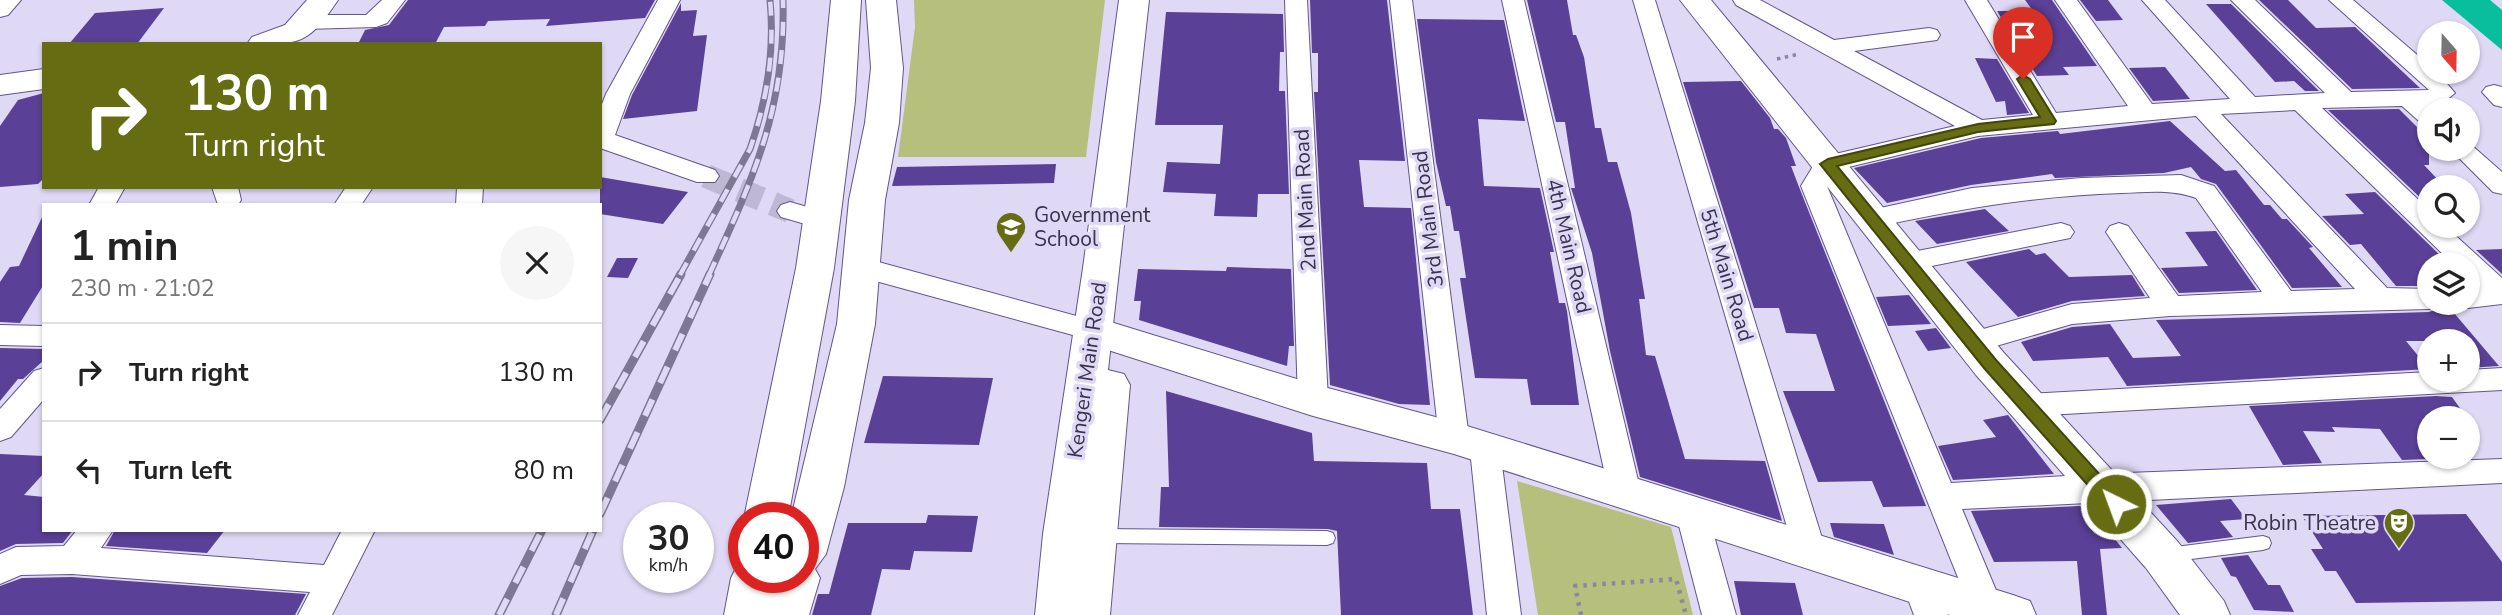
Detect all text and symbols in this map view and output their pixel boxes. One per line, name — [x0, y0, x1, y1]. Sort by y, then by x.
pin — [1993, 7, 2053, 79]
icon: arrive — [2004, 18, 2042, 56]
north arrow — [2417, 21, 2480, 84]
map controls — [2417, 21, 2480, 469]
text: 130 m — [185, 60, 329, 127]
icon: right — [70, 70, 161, 161]
button: sound — [2417, 98, 2480, 161]
text: Turn right — [185, 124, 325, 167]
street label: 2nd Main Road — [1287, 128, 1323, 272]
street label: 3rd Main Road — [1406, 149, 1450, 289]
button: search — [2417, 175, 2480, 238]
street label: 4th Main Road — [1540, 176, 1598, 316]
place label: Government School — [1034, 201, 1151, 253]
street label: 5th Main Road — [1694, 205, 1760, 345]
school or university icon: Government School — [994, 210, 1028, 254]
text: 1 min — [70, 218, 179, 275]
button: close — [500, 226, 574, 300]
button: layers — [2417, 252, 2480, 315]
text: 230 m · 21:02 — [70, 273, 215, 304]
street label: Kengeri Main Road — [1061, 280, 1113, 460]
button: + — [2417, 329, 2480, 392]
icon: right — [70, 353, 108, 391]
text: Turn right — [129, 355, 248, 390]
text: 130 m — [498, 355, 574, 390]
button: − — [2417, 406, 2480, 469]
icon: left — [70, 451, 108, 489]
text: Turn left — [129, 453, 232, 488]
text: 80 m — [514, 453, 574, 488]
position arrow — [2079, 467, 2153, 541]
speed limit sign: 40 — [728, 502, 819, 593]
theatre icon: Robin Theatre — [2382, 506, 2416, 550]
place label: Robin Theatre — [2243, 509, 2376, 537]
text: 30 — [647, 515, 690, 562]
text: km/h — [649, 553, 688, 577]

